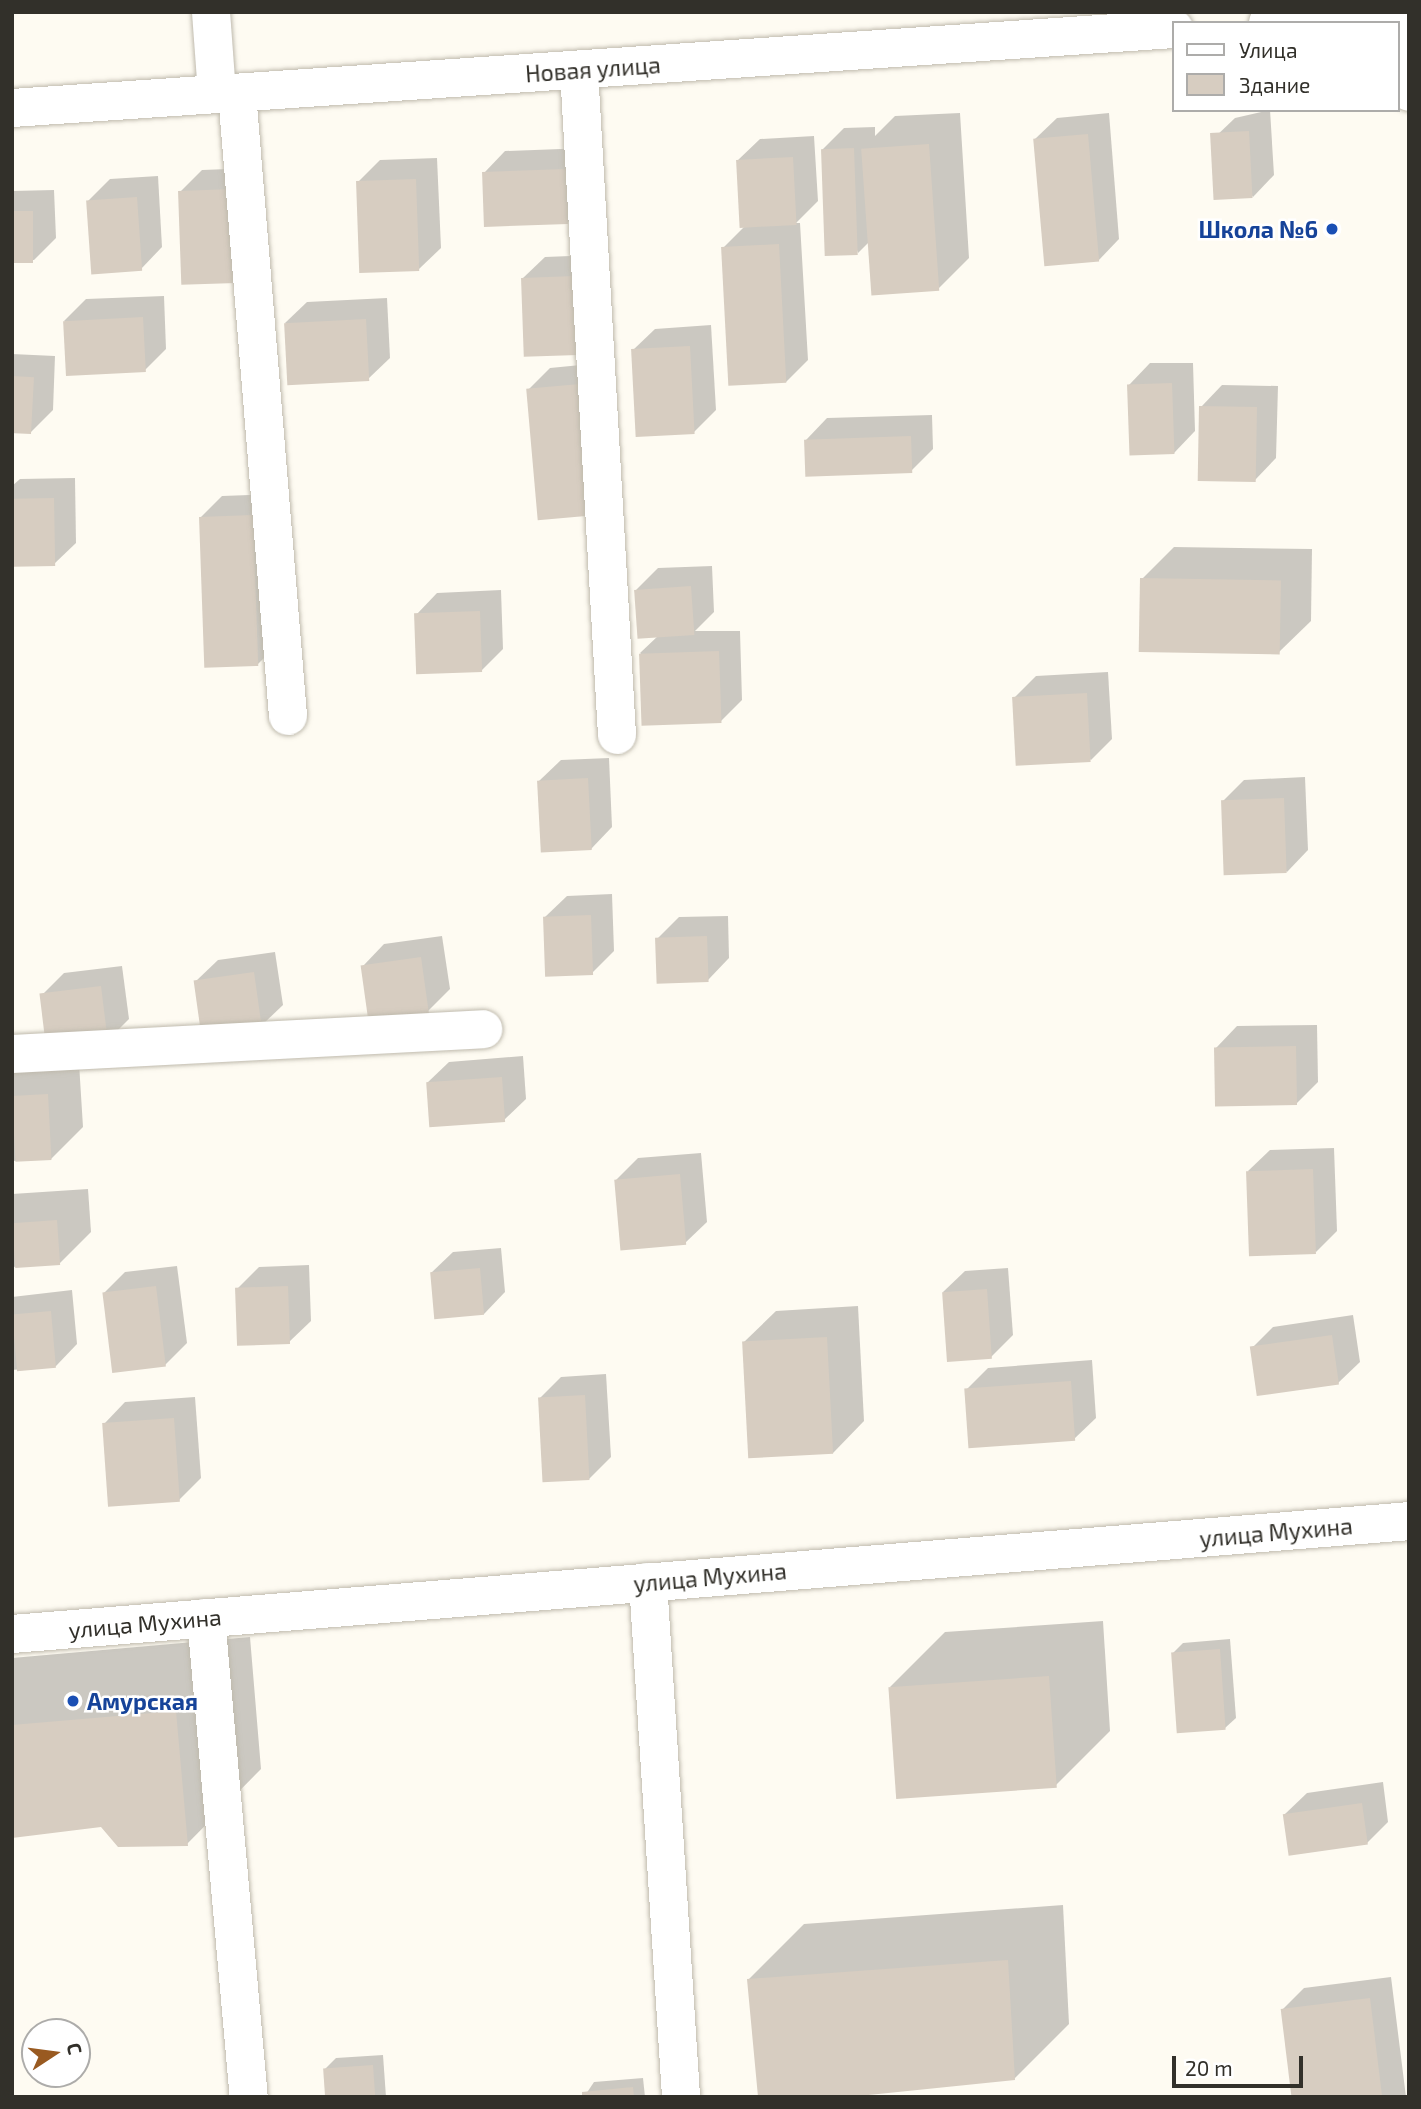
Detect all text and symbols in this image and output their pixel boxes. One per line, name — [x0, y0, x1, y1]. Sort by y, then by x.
legend — [1172, 21, 1400, 112]
text: Улица — [1239, 37, 1298, 62]
street label: Новая улица — [524, 50, 662, 88]
text: Здание — [1239, 72, 1310, 97]
place label: Школа №6 — [1198, 215, 1318, 243]
marker: Школа №6 — [1324, 221, 1340, 237]
street label: улица Мухина — [1198, 1512, 1354, 1552]
street label: улица Мухина — [632, 1557, 788, 1597]
street label: улица Мухина — [67, 1603, 223, 1643]
place label: Амурская — [87, 1687, 198, 1715]
marker: Амурская — [65, 1693, 81, 1709]
north arrow — [21, 2018, 91, 2088]
text: С — [63, 2041, 87, 2057]
scale bar — [1176, 2042, 1307, 2086]
text: 20 m — [1185, 2055, 1233, 2080]

